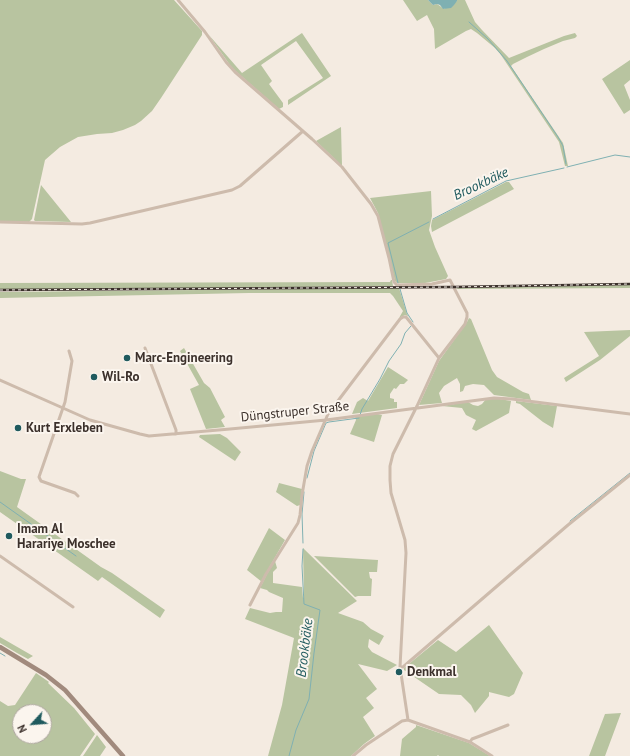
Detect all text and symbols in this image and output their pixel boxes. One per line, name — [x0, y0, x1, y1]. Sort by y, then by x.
water label: Brookbäke — [451, 164, 511, 204]
place label: Marc-Engineering — [135, 350, 233, 366]
marker: Marc-Engineering — [122, 353, 132, 363]
place label: Wil-Ro — [102, 369, 139, 385]
marker: Wil-Ro — [89, 372, 99, 382]
street label: Düngstruper Straße — [240, 399, 350, 425]
place label: Kurt Erxleben — [26, 420, 103, 436]
marker: Kurt Erxleben — [13, 423, 23, 433]
place label: Imam Al Harariye Moschee — [17, 521, 116, 552]
marker: Imam Al Harariye Moschee — [4, 531, 14, 541]
water label: Brookbäke — [293, 618, 317, 678]
place label: Denkmal — [407, 664, 456, 680]
marker: Denkmal — [394, 667, 404, 677]
north arrow — [12, 704, 52, 744]
text: N — [14, 723, 30, 735]

